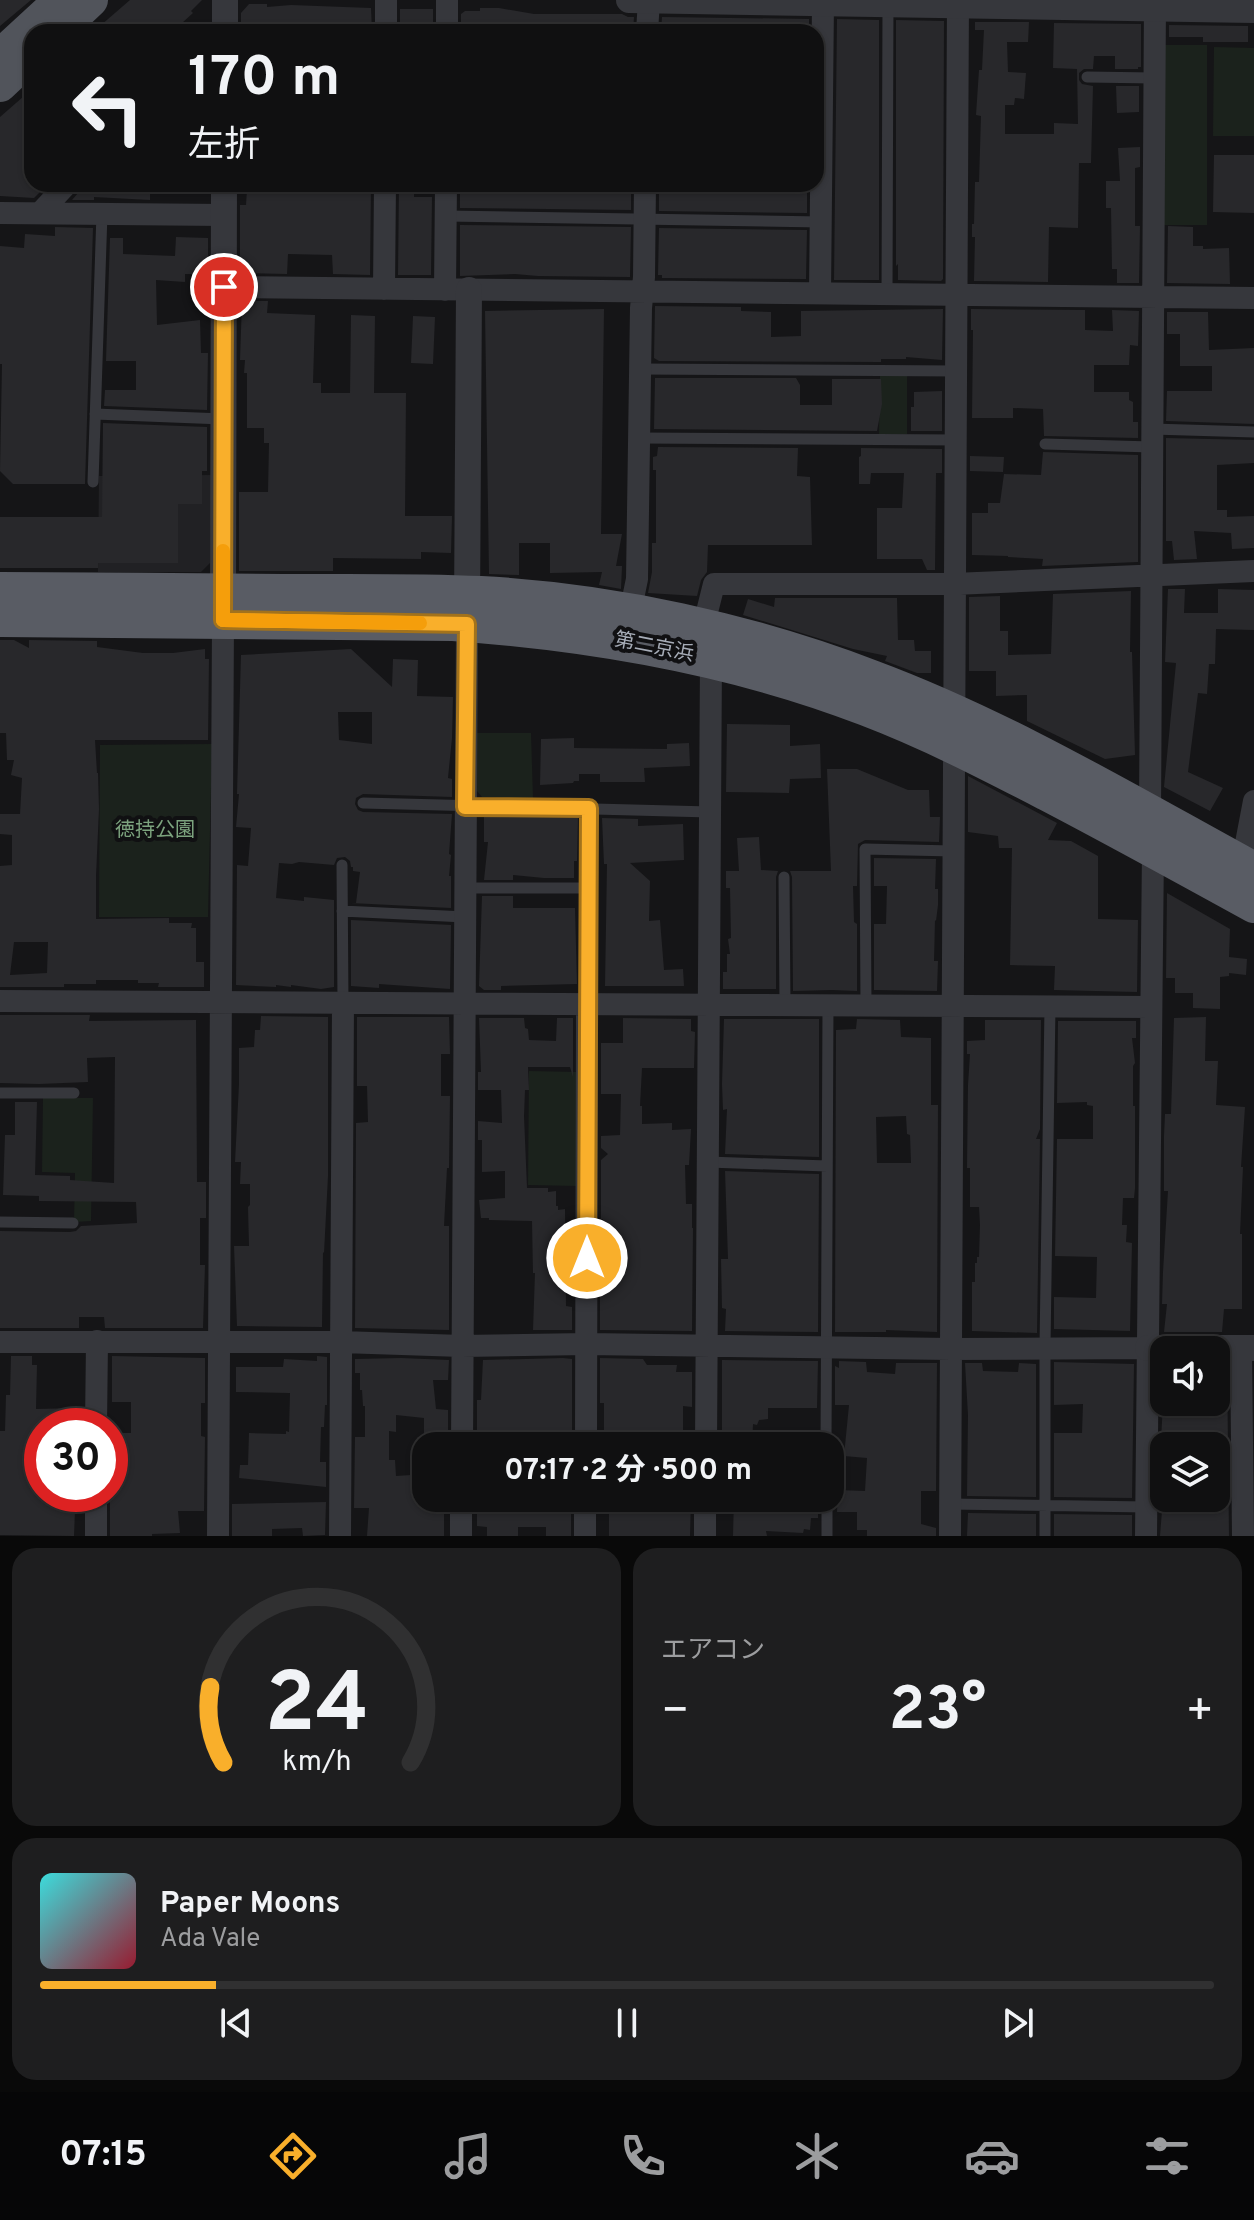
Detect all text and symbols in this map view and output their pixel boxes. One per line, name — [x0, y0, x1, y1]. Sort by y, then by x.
text: 170 m — [188, 45, 340, 115]
icon: left — [56, 56, 160, 160]
text: 左折 — [188, 124, 260, 170]
pin — [190, 253, 258, 321]
icon: arrive — [202, 265, 246, 309]
street label: 第二京浜 — [612, 628, 696, 668]
park label: 徳持公園 — [115, 818, 195, 844]
position arrow — [545, 1216, 629, 1300]
map controls — [1150, 1336, 1230, 1512]
button: sound — [1150, 1336, 1230, 1416]
speed limit sign: 30 — [24, 1408, 128, 1512]
button: layers — [1150, 1432, 1230, 1512]
text: 07:17 · 2 分 · 500 m — [504, 1453, 752, 1490]
text: エアコン — [661, 1635, 765, 1668]
text: 24 — [264, 1656, 369, 1761]
text: 23° — [889, 1675, 986, 1751]
text: − — [661, 1685, 689, 1741]
text: + — [1186, 1685, 1214, 1741]
text: km/h — [282, 1745, 351, 1781]
text: Paper Moons — [160, 1886, 340, 1923]
text: Ada Vale — [160, 1923, 260, 1956]
icon: previous — [214, 2001, 258, 2045]
icon: pause — [605, 2001, 649, 2045]
icon: next — [996, 2001, 1040, 2045]
icon: directions — [265, 2128, 321, 2184]
icon: music — [440, 2128, 496, 2184]
icon: phone — [615, 2128, 671, 2184]
icon: climate — [789, 2128, 845, 2184]
icon: car — [964, 2128, 1020, 2184]
icon: filters — [1139, 2128, 1195, 2184]
text: 07:15 — [59, 2133, 147, 2179]

